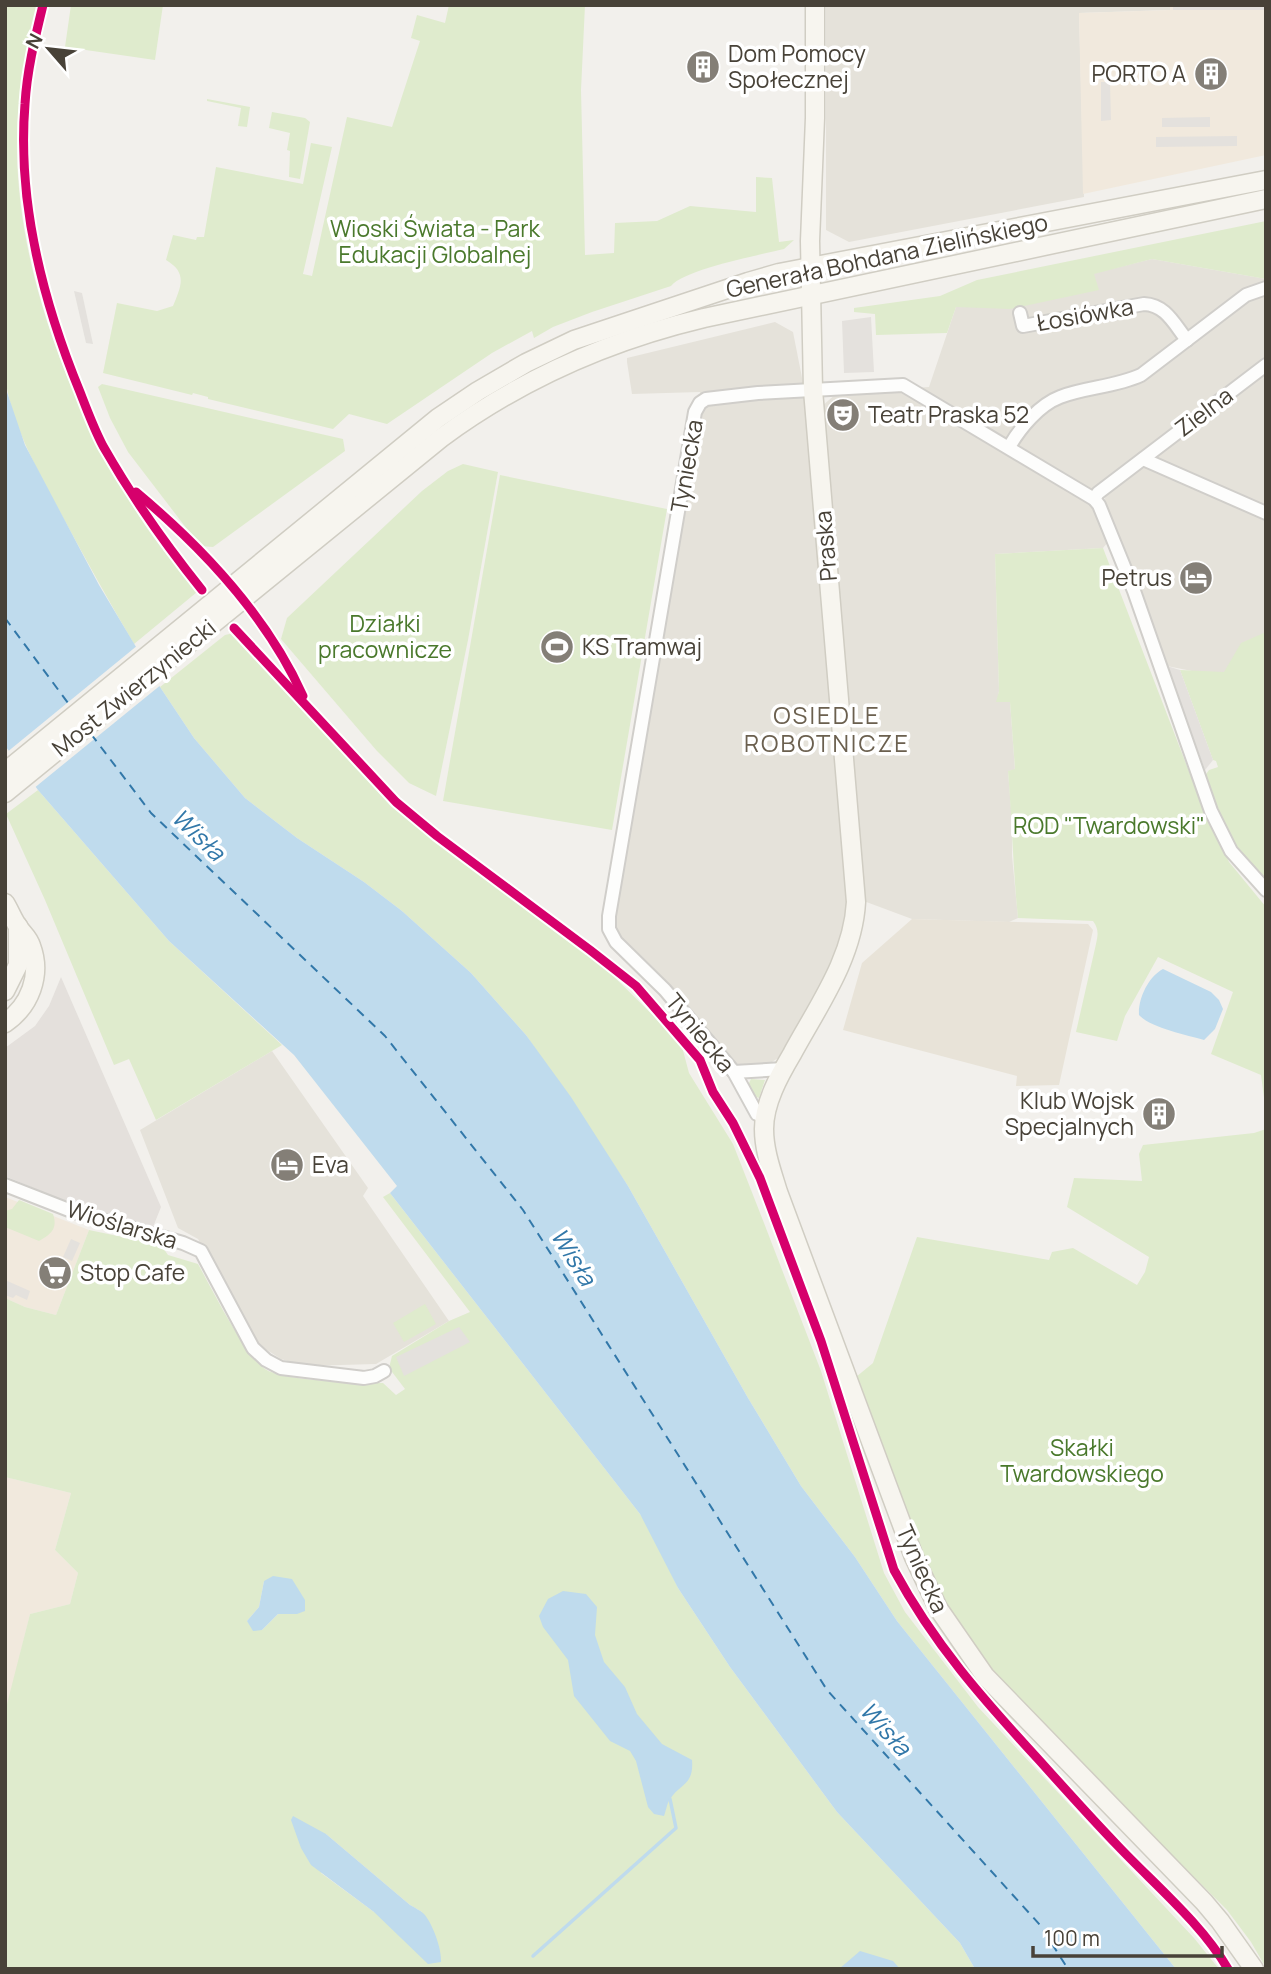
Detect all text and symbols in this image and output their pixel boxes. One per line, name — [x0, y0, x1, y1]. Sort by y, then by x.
north arrow — [14, 14, 84, 84]
text: N — [19, 29, 49, 53]
place label: Dom Pomocy Społecznej — [728, 37, 866, 95]
building icon: Dom Pomocy Społecznej — [684, 48, 722, 86]
building icon: PORTO A — [1192, 55, 1230, 93]
place label: PORTO A — [1091, 57, 1186, 89]
street label: Generała Bohdana Zielińskiego — [723, 205, 1051, 305]
park label: Wioski Świata - Park Edukacji Globalnej — [330, 212, 541, 270]
street label: Łosiówka — [1034, 290, 1136, 338]
street label: Zielna — [1168, 379, 1239, 443]
theatre icon: Teatr Praska 52 — [824, 396, 862, 434]
place label: Teatr Praska 52 — [868, 398, 1029, 430]
street label: Tyniecka — [662, 417, 710, 515]
street label: Praska — [806, 509, 844, 583]
hotel icon: Petrus — [1177, 559, 1215, 597]
place label: Petrus — [1102, 561, 1172, 593]
park label: Działki pracownicze — [318, 607, 452, 665]
street label: Most Zwierzyniecki — [45, 611, 222, 763]
sports icon: KS Tramwaj — [538, 628, 576, 666]
place label: KS Tramwaj — [582, 630, 702, 662]
district label: OSIEDLE ROBOTNICZE — [744, 698, 910, 759]
water label: Wisła — [165, 800, 234, 868]
park label: ROD "Twardowski" — [1013, 809, 1205, 841]
street label: Tyniecka — [659, 986, 743, 1079]
place label: Klub Wojsk Specjalnych — [1005, 1084, 1135, 1142]
building icon: Klub Wojsk Specjalnych — [1140, 1095, 1178, 1133]
hotel icon: Eva — [268, 1146, 306, 1184]
place label: Eva — [312, 1148, 349, 1180]
street label: Wioślarska — [63, 1192, 182, 1256]
water label: Wisła — [544, 1221, 606, 1293]
supermarket icon: Stop Cafe — [36, 1254, 74, 1292]
place label: Stop Cafe — [80, 1256, 185, 1288]
park label: Skałki Twardowskiego — [1000, 1431, 1164, 1489]
street label: Tyniecka — [889, 1519, 957, 1618]
water label: Wisła — [853, 1694, 920, 1763]
scale bar — [1033, 1914, 1222, 1958]
text: 100 m — [1044, 1924, 1100, 1952]

